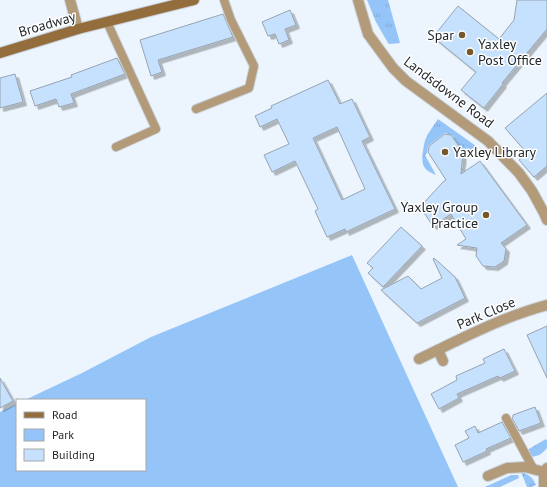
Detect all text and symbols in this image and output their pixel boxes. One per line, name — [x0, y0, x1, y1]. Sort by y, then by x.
street label: Broadway — [16, 7, 78, 41]
place label: Spar — [427, 26, 454, 44]
marker: Spar — [457, 30, 467, 40]
place label: Yaxley Post Office — [478, 35, 542, 69]
marker: Yaxley Post Office — [465, 47, 475, 57]
street label: Landsdowne Road — [400, 52, 498, 132]
place label: Yaxley Library — [453, 143, 537, 161]
marker: Yaxley Library — [440, 147, 450, 157]
place label: Yaxley Group Practice — [400, 198, 478, 232]
marker: Yaxley Group Practice — [481, 210, 491, 220]
street label: Park Close — [454, 293, 518, 333]
legend — [16, 399, 146, 471]
text: Road — [52, 407, 77, 422]
text: Park — [52, 427, 74, 442]
text: Building — [52, 447, 95, 462]

